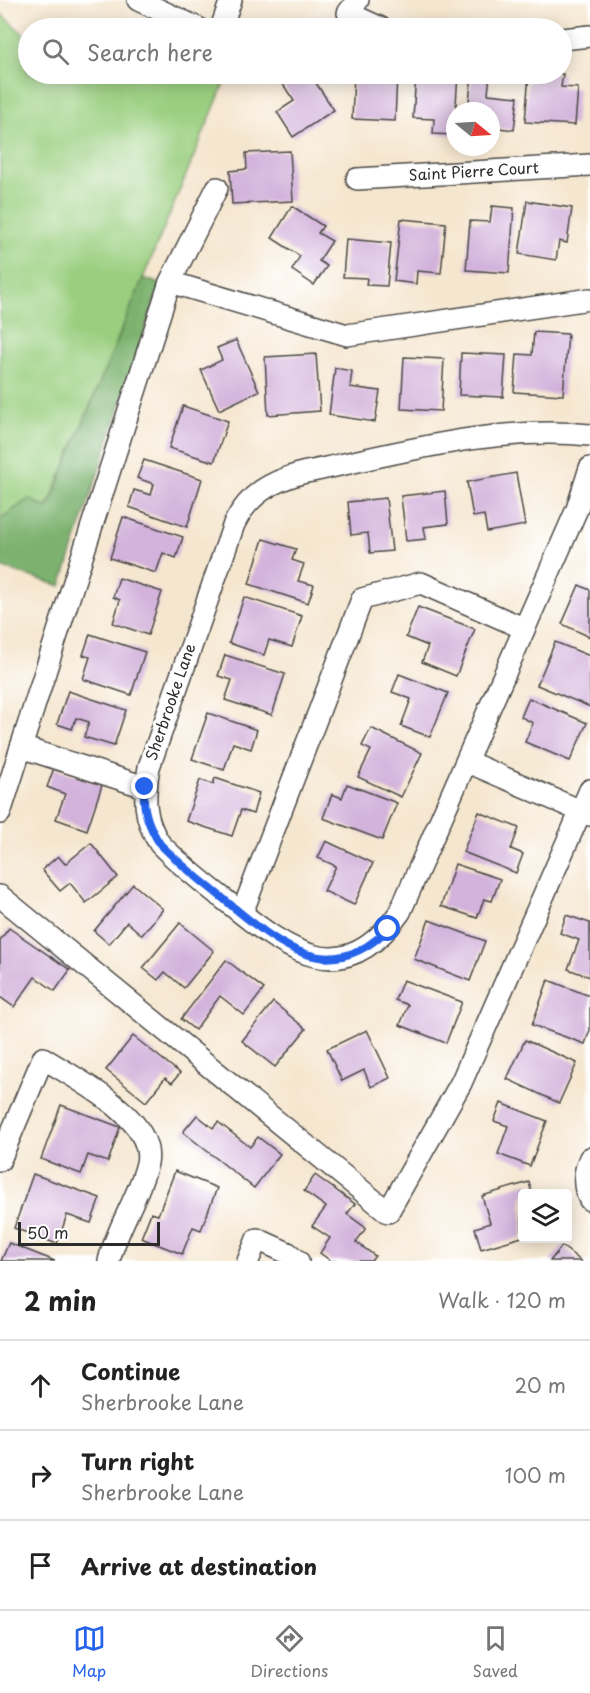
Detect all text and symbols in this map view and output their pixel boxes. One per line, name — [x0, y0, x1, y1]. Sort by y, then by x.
search box — [18, 18, 572, 84]
icon: search — [39, 35, 72, 68]
text: Search here — [87, 35, 213, 68]
north arrow — [446, 102, 500, 156]
street label: Saint Pierre Court — [408, 155, 539, 186]
street label: Sherbrooke Lane — [139, 640, 200, 763]
route end — [131, 773, 157, 799]
route start — [374, 915, 400, 941]
map controls — [518, 1189, 572, 1243]
button: layers — [518, 1189, 572, 1243]
scale bar — [18, 1219, 160, 1246]
text: 50 m — [27, 1220, 68, 1244]
text: 2 min — [24, 1281, 97, 1320]
text: Walk · 120 m — [438, 1285, 566, 1315]
text: Continue — [81, 1354, 180, 1387]
icon: ahead — [24, 1369, 57, 1402]
text: 20 m — [514, 1370, 566, 1400]
text: Sherbrooke Lane — [81, 1387, 244, 1417]
text: Turn right — [81, 1444, 194, 1477]
icon: right — [24, 1459, 57, 1492]
text: 100 m — [505, 1460, 566, 1490]
text: Sherbrooke Lane — [81, 1477, 244, 1507]
icon: arrive — [24, 1549, 57, 1582]
text: Arrive at destination — [81, 1549, 317, 1582]
tab: Map — [72, 1622, 106, 1682]
tab: Directions — [250, 1622, 328, 1682]
tab: Saved — [472, 1622, 518, 1682]

